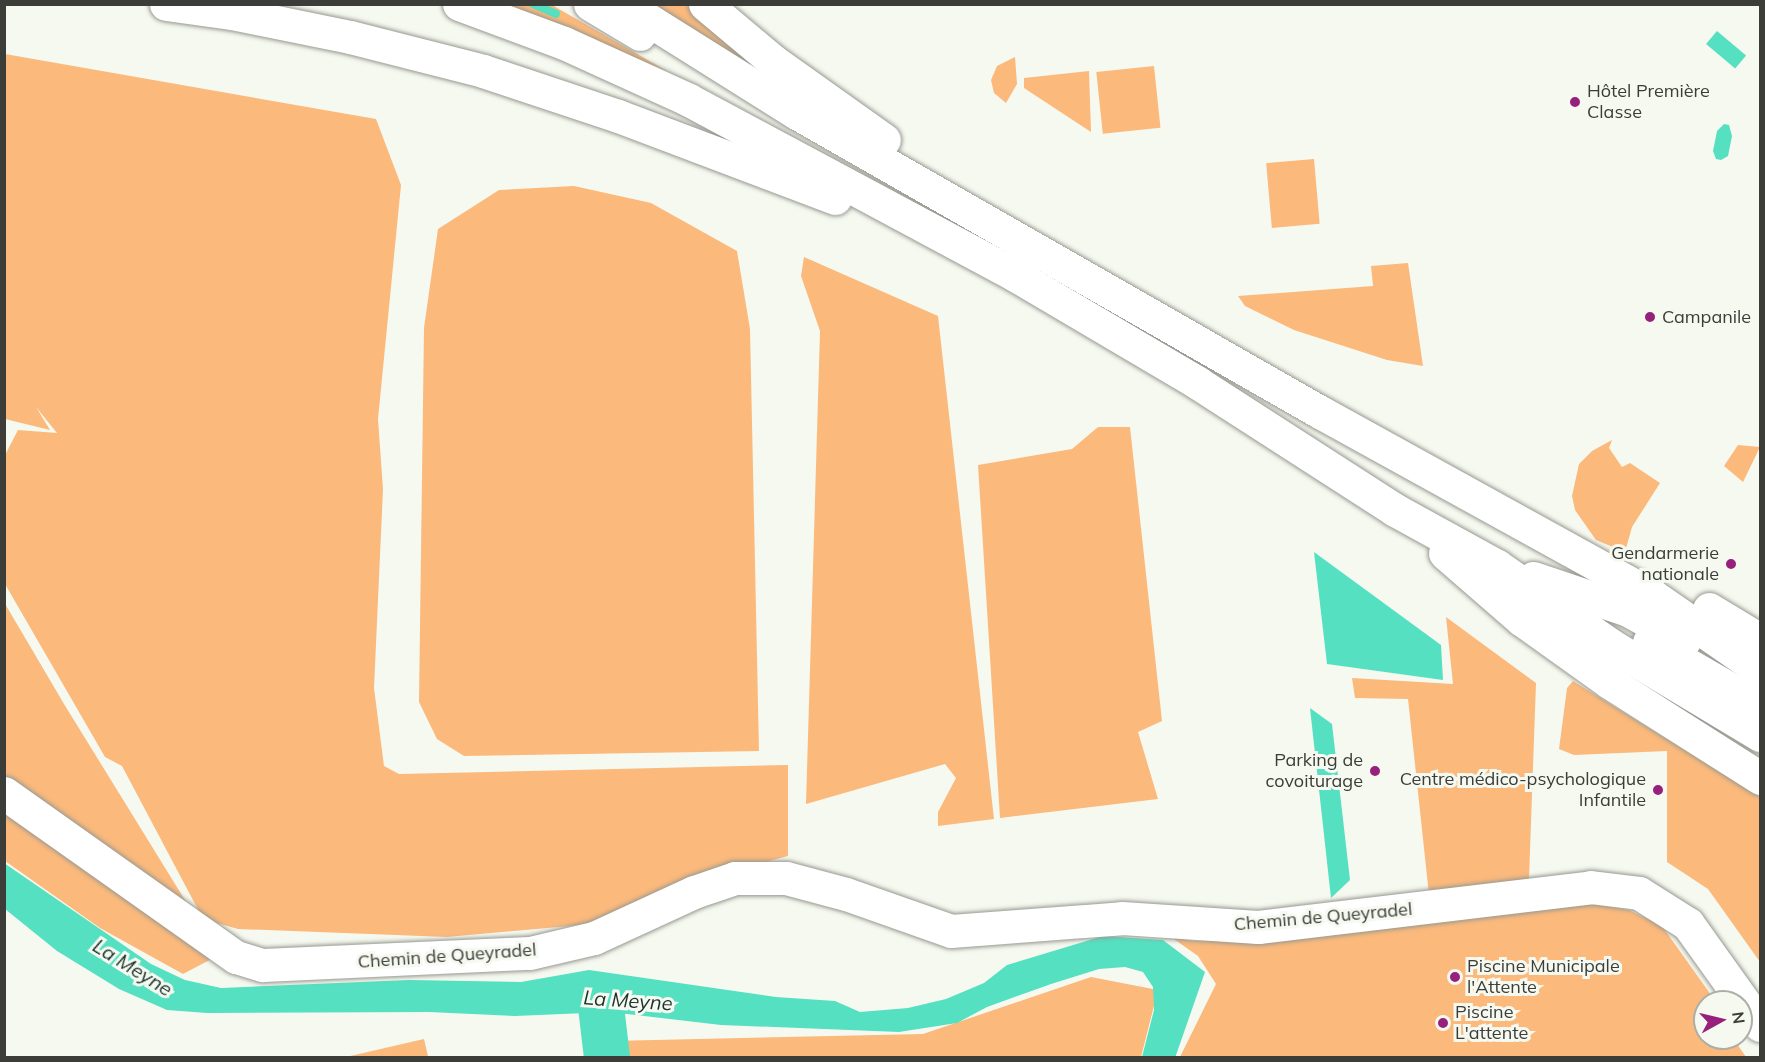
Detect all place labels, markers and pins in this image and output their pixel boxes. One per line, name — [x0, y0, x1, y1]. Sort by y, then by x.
place label: Hôtel Première Classe — [1587, 81, 1710, 124]
marker: Hôtel Première Classe — [1568, 95, 1582, 109]
place label: Campanile — [1662, 306, 1751, 328]
marker: Campanile — [1643, 310, 1657, 324]
place label: Gendarmerie nationale — [1611, 543, 1719, 586]
marker: Gendarmerie nationale — [1724, 557, 1738, 571]
place label: Parking de covoiturage — [1266, 750, 1363, 792]
marker: Parking de covoiturage — [1368, 764, 1382, 778]
place label: Centre médico-psychologique Infantile — [1400, 769, 1646, 812]
marker: Centre médico-psychologique Infantile — [1651, 783, 1665, 797]
place label: Piscine Municipale l'Attente — [1467, 956, 1620, 998]
marker: Piscine Municipale l'Attente — [1448, 970, 1462, 984]
place label: Piscine L'attente — [1455, 1002, 1528, 1044]
marker: Piscine L'attente — [1436, 1016, 1450, 1030]

